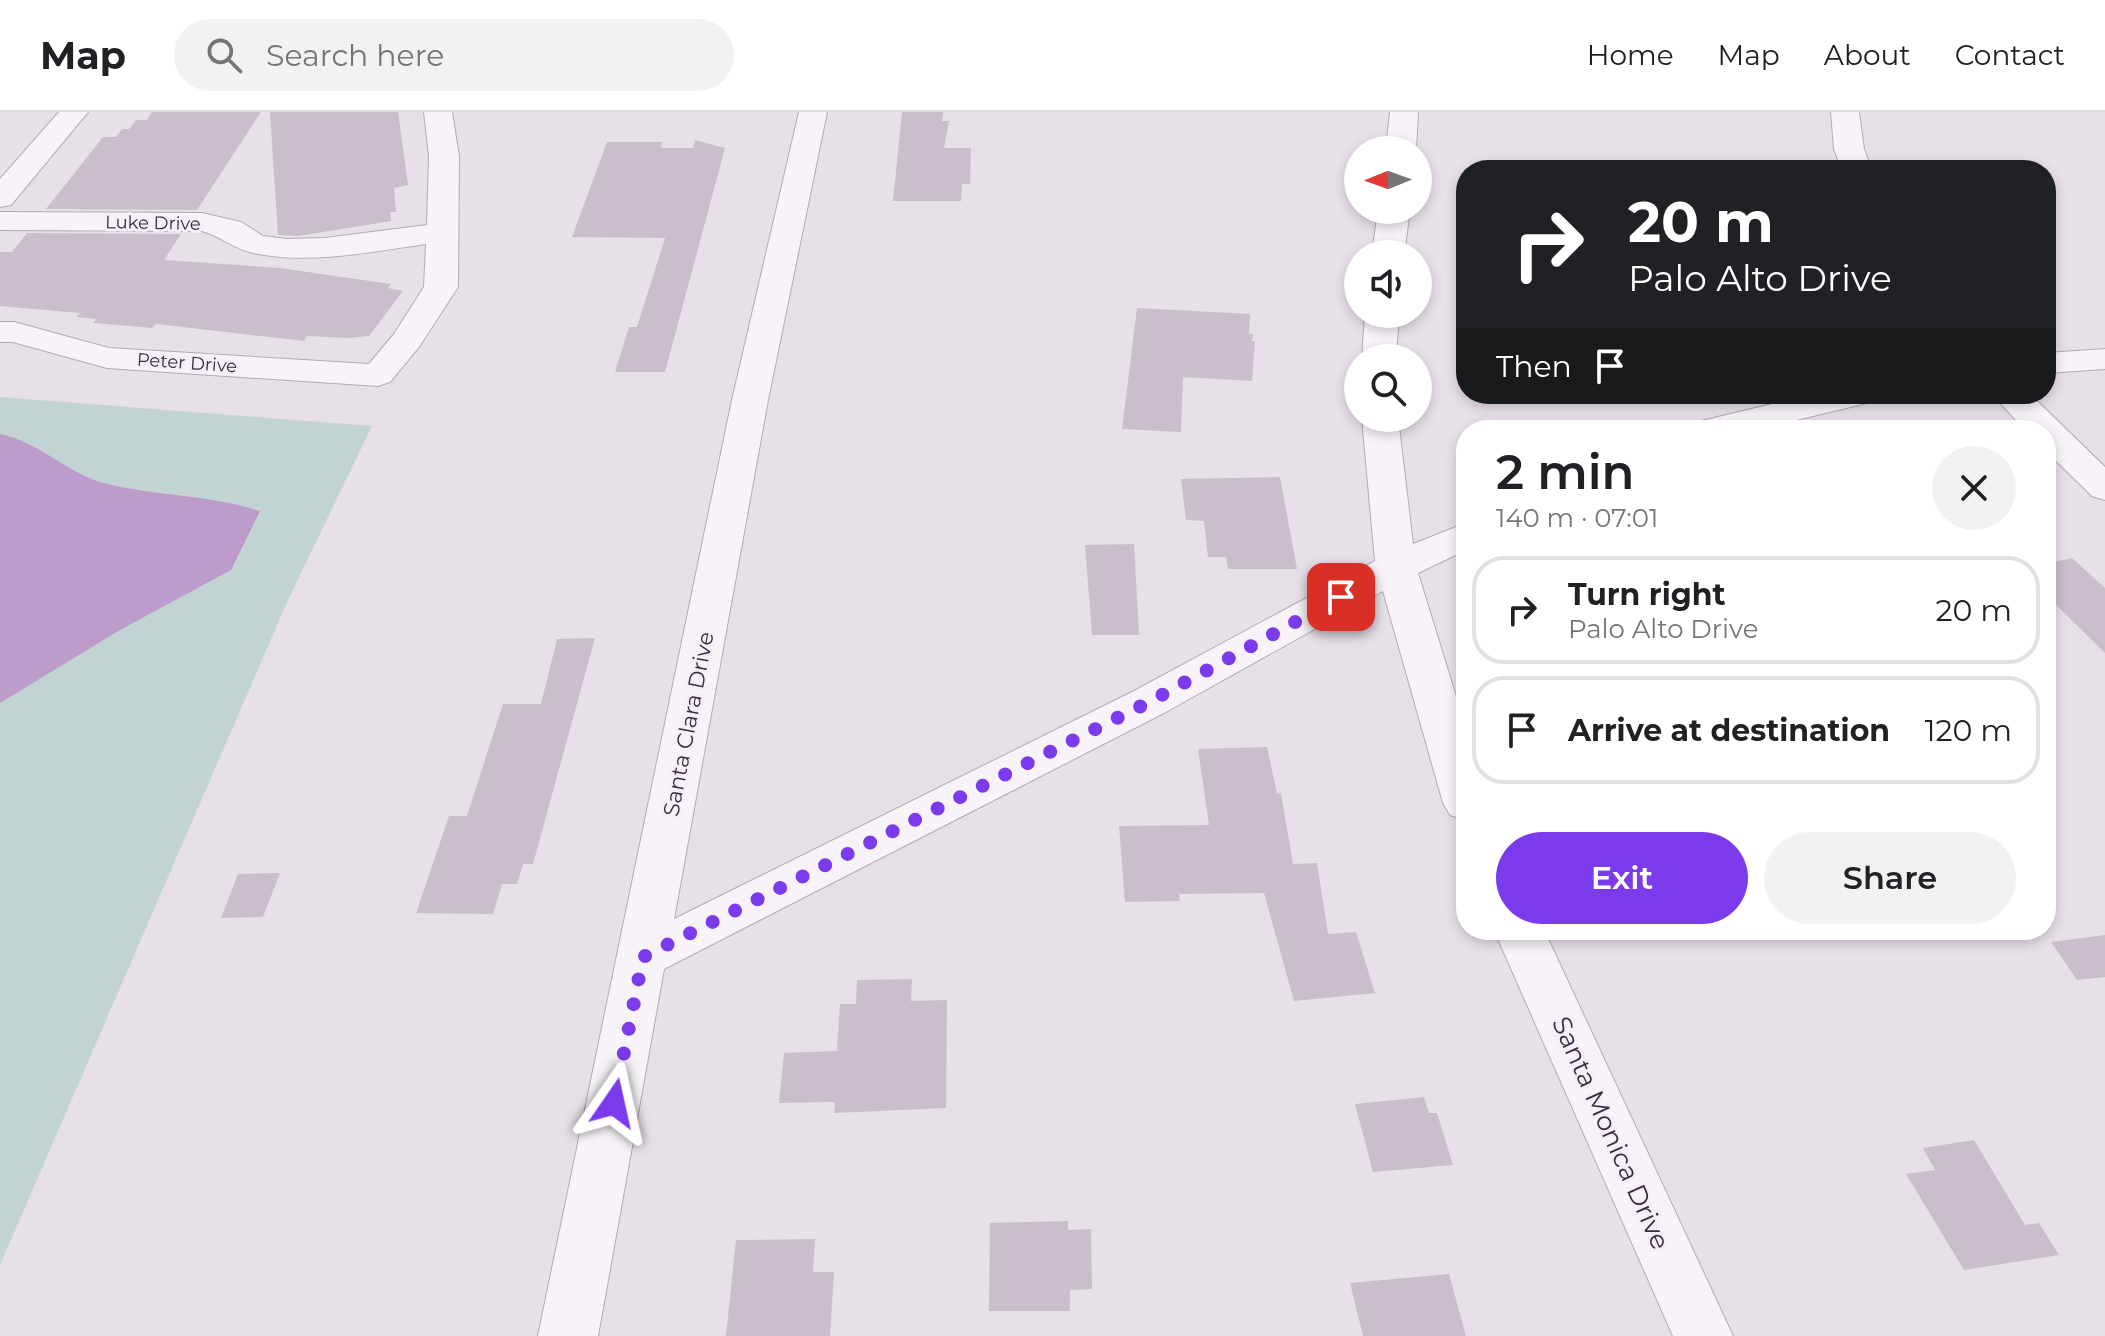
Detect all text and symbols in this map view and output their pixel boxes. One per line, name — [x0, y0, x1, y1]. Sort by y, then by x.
search box — [174, 19, 734, 91]
text: Map — [40, 32, 126, 79]
icon: search — [202, 33, 246, 77]
text: Search here — [266, 37, 444, 74]
text: Home — [1587, 38, 1674, 72]
text: Map — [1718, 38, 1780, 72]
text: About — [1824, 38, 1911, 72]
text: Contact — [1955, 38, 2065, 72]
north arrow — [1344, 136, 1432, 224]
map controls — [1344, 136, 1432, 432]
text: 20 m — [1628, 188, 1774, 256]
icon: right — [1496, 192, 1600, 296]
street label: Luke Drive — [105, 211, 201, 235]
button: sound — [1344, 240, 1432, 328]
text: Palo Alto Drive — [1628, 256, 1892, 300]
button: search — [1344, 344, 1432, 432]
icon: arrive — [1588, 344, 1632, 388]
text: Then — [1496, 348, 1572, 385]
street label: Peter Drive — [136, 349, 238, 377]
text: 2 min — [1496, 443, 1634, 501]
button: close — [1932, 446, 2016, 530]
text: 140 m · 07:01 — [1496, 502, 1658, 534]
pin — [1307, 563, 1375, 631]
icon: arrive — [1319, 575, 1363, 619]
text: Turn right — [1568, 576, 1725, 613]
icon: right — [1500, 588, 1544, 632]
text: 20 m — [1935, 592, 2012, 629]
text: Palo Alto Drive — [1568, 613, 1758, 645]
street label: Santa Clara Drive — [657, 630, 720, 819]
icon: arrive — [1500, 708, 1544, 752]
text: Arrive at destination — [1568, 712, 1890, 749]
text: 120 m — [1925, 712, 2012, 749]
button: Exit — [1496, 832, 1748, 924]
button: Share — [1764, 832, 2016, 924]
street label: Santa Monica Drive — [1545, 1012, 1677, 1254]
position arrow — [572, 1061, 656, 1145]

